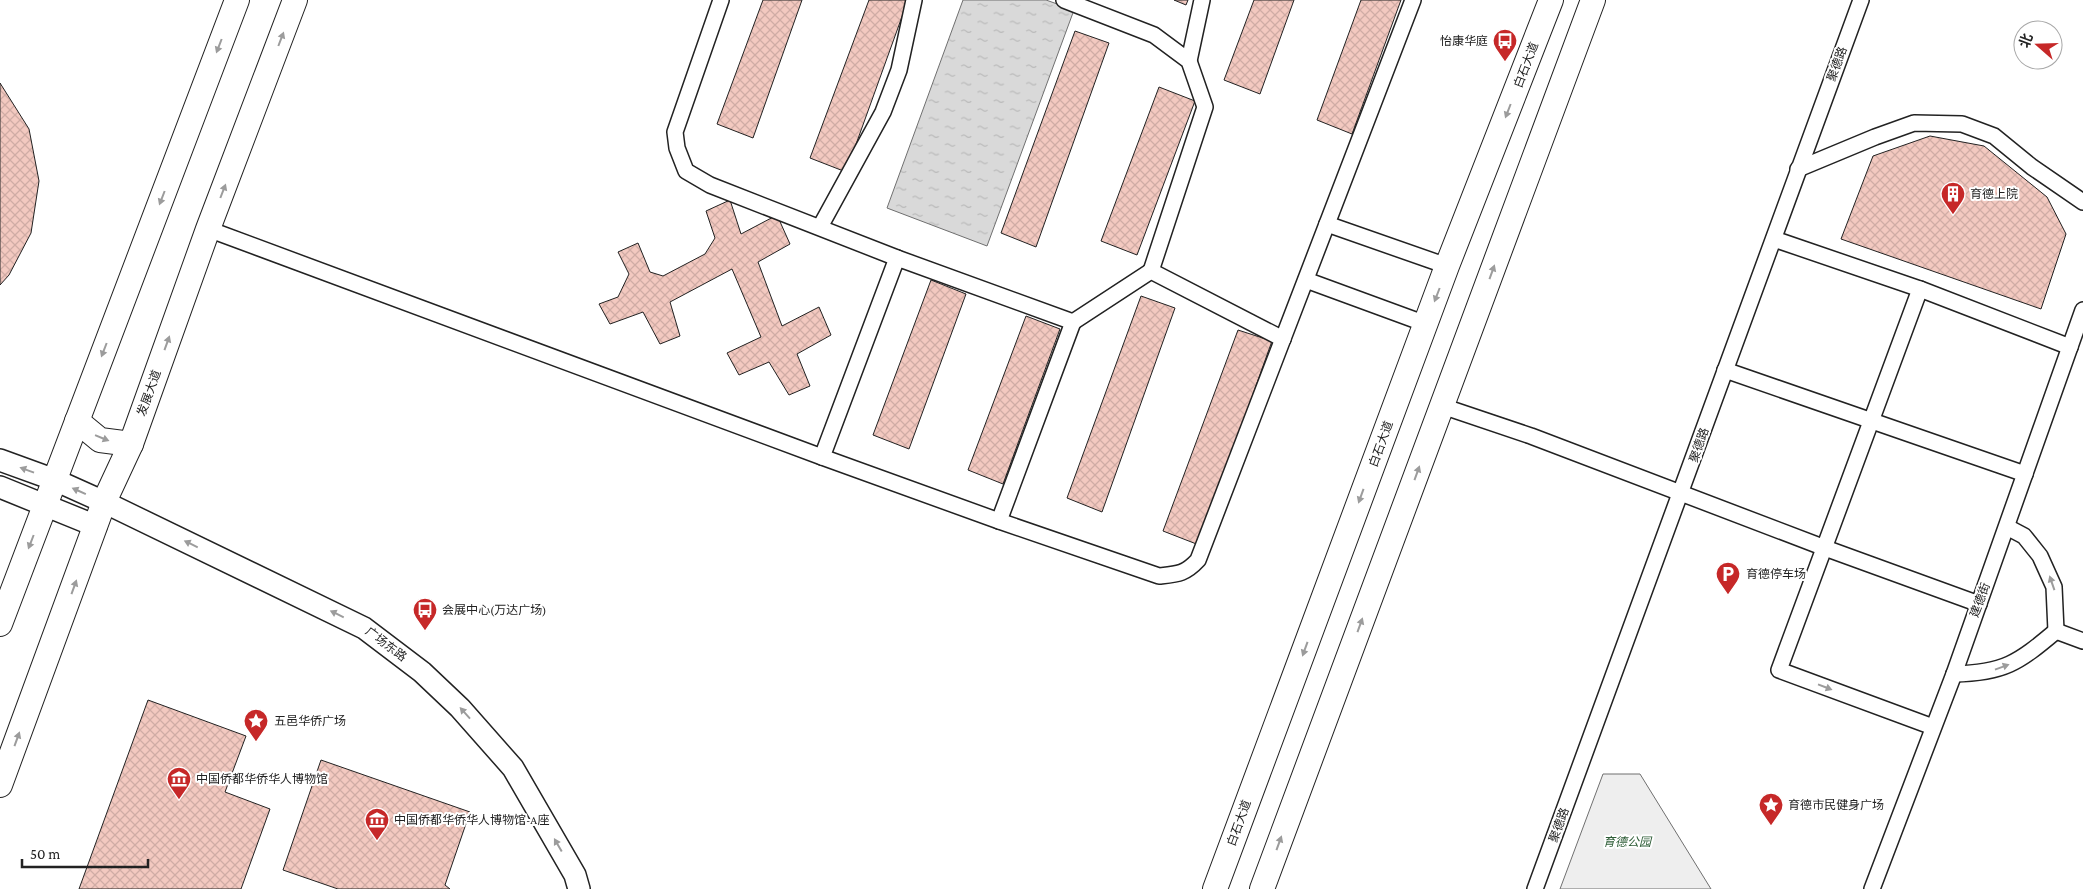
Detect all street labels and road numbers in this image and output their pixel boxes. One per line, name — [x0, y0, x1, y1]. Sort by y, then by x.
street label: 白石大道 — [1511, 40, 1541, 90]
street label: 聚德路 — [1824, 45, 1850, 83]
street label: 发展大道 — [134, 368, 164, 418]
street label: 白石大道 — [1366, 419, 1396, 469]
street label: 聚德路 — [1687, 426, 1711, 464]
street label: 建德街 — [1967, 581, 1993, 619]
street label: 广场东路 — [363, 624, 409, 664]
street label: 白石大道 — [1224, 798, 1254, 848]
street label: 聚德路 — [1546, 806, 1572, 844]

